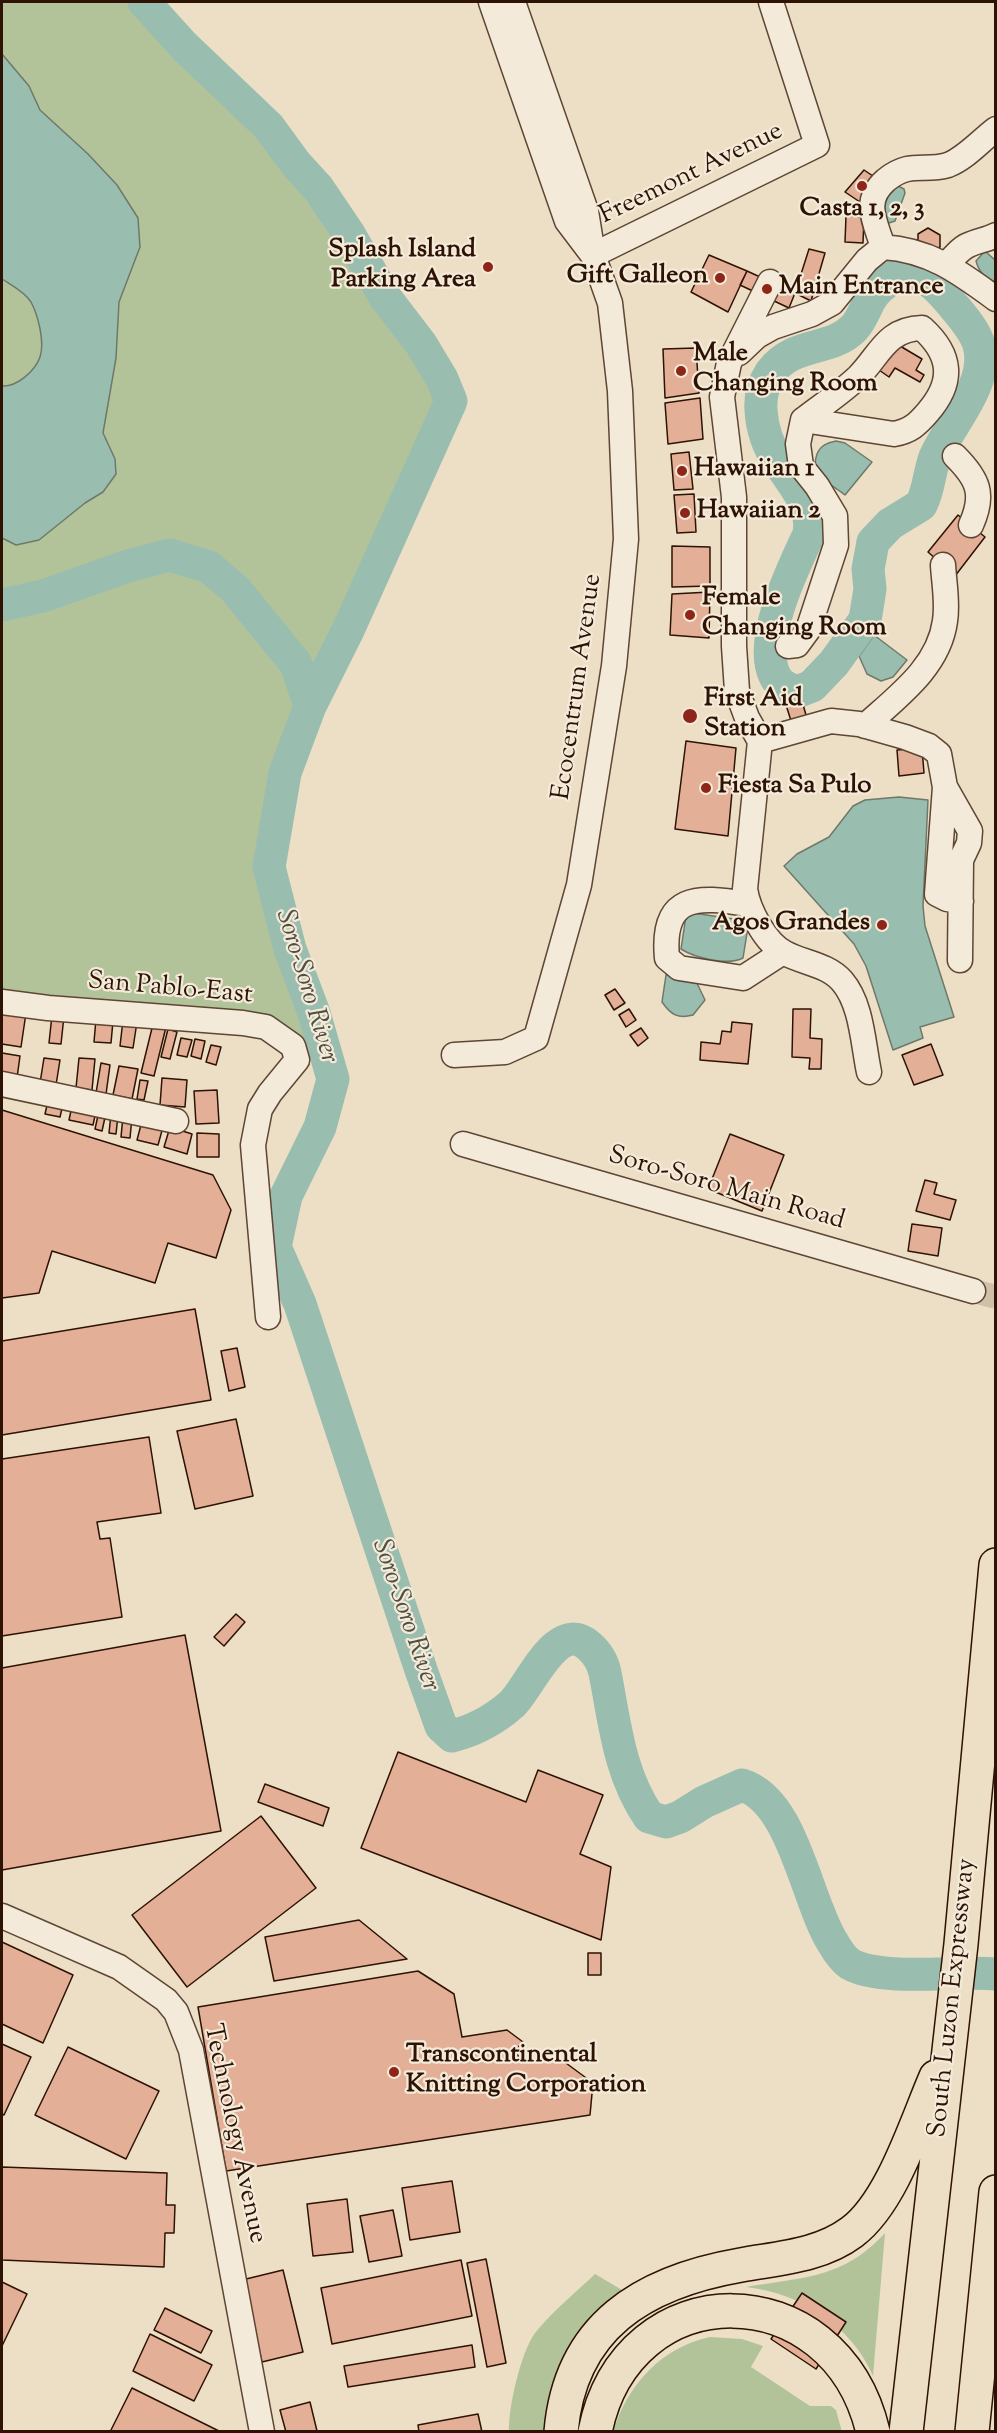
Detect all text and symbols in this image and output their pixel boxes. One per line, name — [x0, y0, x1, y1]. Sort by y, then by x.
street label: Freemont Avenue — [595, 117, 789, 233]
marker: Casta 1, 2, 3 — [855, 179, 869, 193]
place label: Casta 1, 2, 3 — [800, 195, 924, 227]
place label: Splash Island Parking Area — [328, 236, 476, 298]
marker: Splash Island Parking Area — [481, 260, 495, 274]
place label: Gift Galleon — [567, 262, 708, 294]
marker: Gift Galleon — [713, 271, 727, 285]
place label: Main Entrance — [779, 273, 944, 305]
marker: Main Entrance — [760, 282, 774, 296]
place label: Male Changing Room — [693, 340, 878, 402]
marker: Male Changing Room — [674, 364, 688, 378]
place label: Hawaiian 1 — [694, 455, 814, 487]
marker: Hawaiian 1 — [675, 464, 689, 478]
place label: Hawaiian 2 — [697, 497, 820, 529]
marker: Hawaiian 2 — [678, 506, 692, 520]
street label: Ecocentrum Avenue — [548, 572, 610, 802]
place label: Female Changing Room — [702, 584, 887, 646]
marker: Female Changing Room — [683, 608, 697, 622]
place label: First Aid Station — [704, 685, 803, 746]
marker: First Aid Station — [681, 707, 699, 725]
place label: Fiesta Sa Pulo — [718, 772, 872, 804]
marker: Fiesta Sa Pulo — [699, 781, 713, 795]
water label: Soro-Soro River — [266, 906, 344, 1068]
place label: Agos Grandes — [712, 909, 870, 941]
marker: Agos Grandes — [875, 918, 889, 932]
street label: San Pablo-East — [86, 967, 254, 1013]
street label: Soro-Soro Main Road — [604, 1141, 848, 1239]
water label: Soro-Soro River — [363, 1536, 445, 1696]
street label: South Luzon Expressway — [924, 1857, 984, 2139]
street label: Technology Avenue — [195, 2021, 271, 2247]
place label: Transcontinental Knitting Corporation — [406, 2041, 646, 2102]
marker: Transcontinental Knitting Corporation — [387, 2065, 401, 2079]

